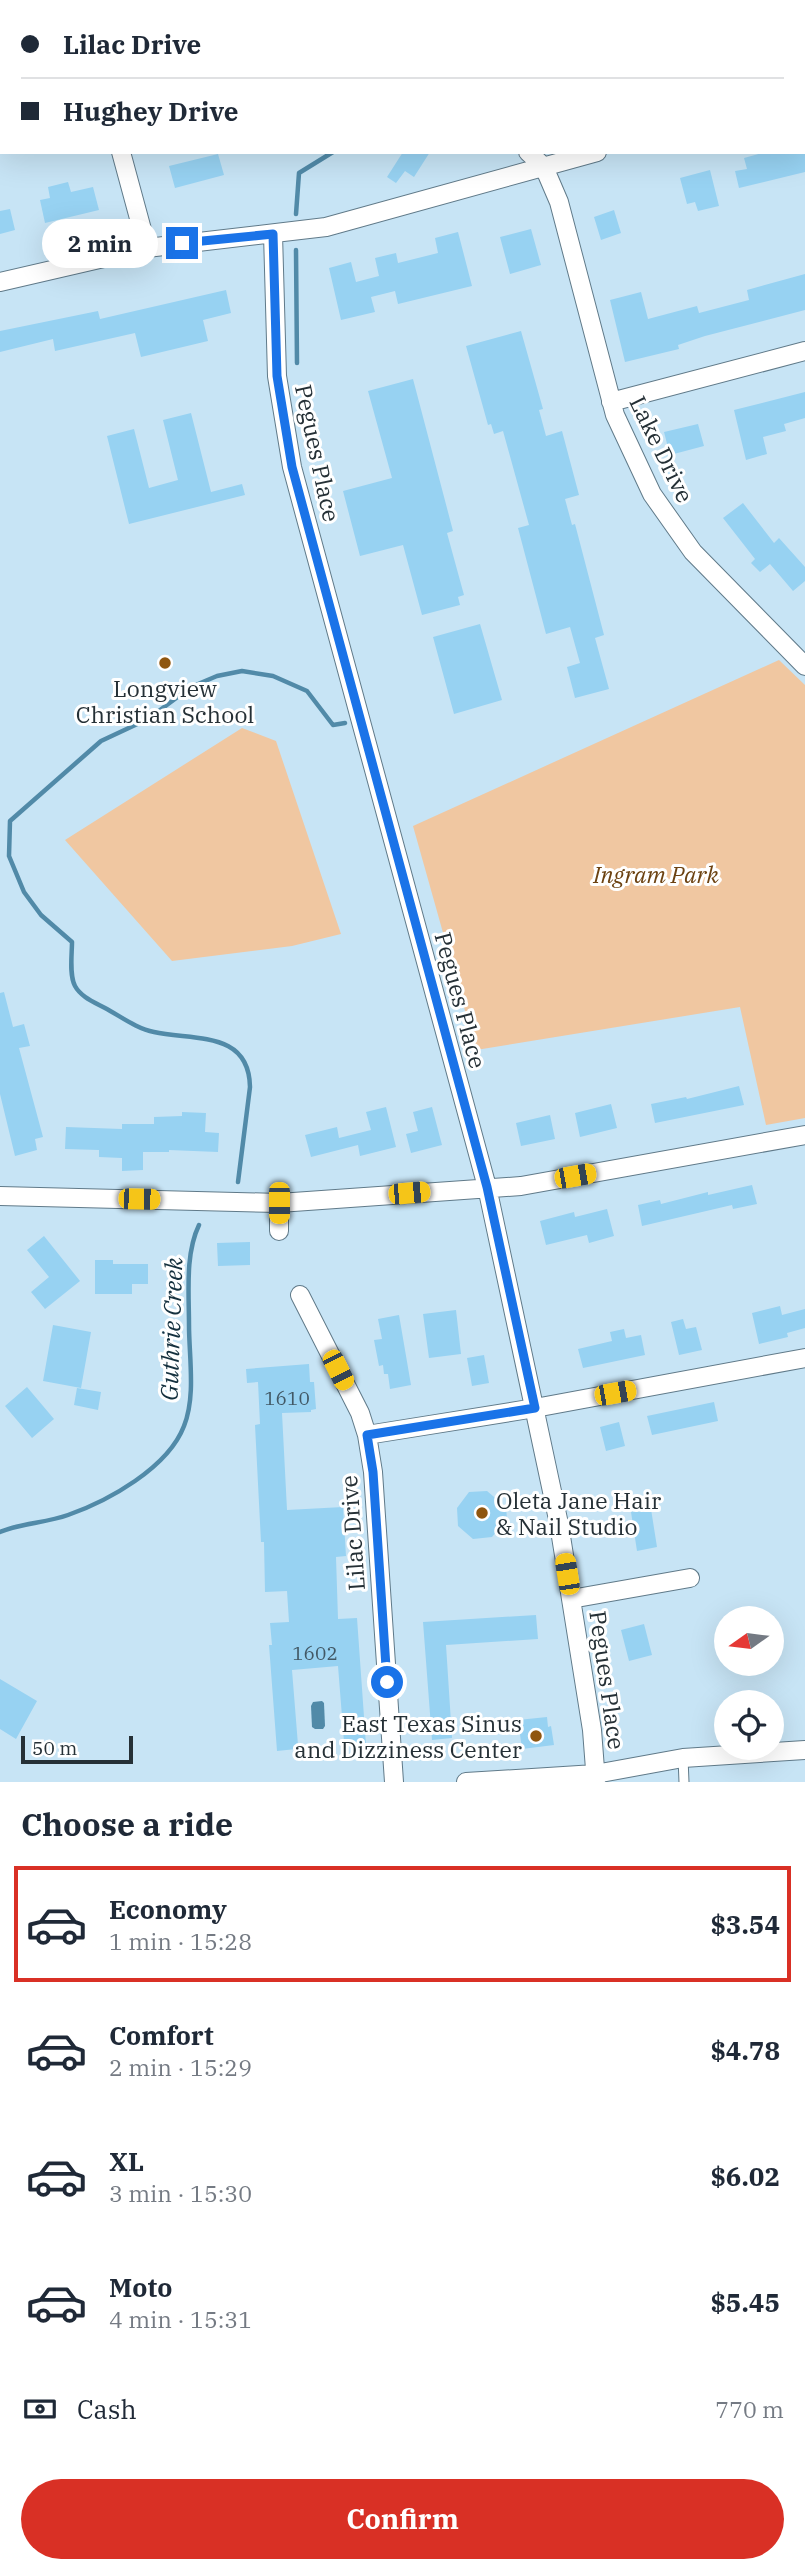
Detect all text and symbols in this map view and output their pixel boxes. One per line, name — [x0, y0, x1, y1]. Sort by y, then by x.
text: Lilac Drive — [63, 27, 201, 61]
text: Hughey Drive — [63, 94, 238, 128]
callout: 2 min — [42, 218, 158, 268]
route end — [166, 227, 198, 259]
text: 2 min — [68, 228, 132, 258]
street label: Pegues Place — [289, 382, 347, 524]
street label: Lake Drive — [623, 391, 701, 507]
marker: Longview Christian School — [157, 655, 173, 671]
place label: Longview Christian School — [76, 673, 254, 729]
park label: Ingram Park — [592, 859, 720, 889]
street label: Pegues Place — [428, 929, 494, 1071]
car — [553, 1162, 598, 1190]
car — [388, 1181, 431, 1205]
car — [269, 1182, 290, 1224]
car — [118, 1188, 161, 1210]
water label: Guthrie Creek — [153, 1257, 189, 1401]
car — [320, 1347, 357, 1393]
car — [593, 1379, 638, 1407]
house number: 1610 — [264, 1386, 310, 1410]
street label: Lilac Drive — [333, 1474, 371, 1592]
place label: Oleta Jane Hair & Nail Studio — [496, 1485, 661, 1541]
marker: Oleta Jane Hair & Nail Studio — [474, 1505, 490, 1521]
car — [554, 1552, 581, 1596]
north arrow — [714, 1606, 784, 1676]
map controls — [714, 1606, 784, 1760]
street label: Pegues Place — [583, 1609, 633, 1751]
house number: 1602 — [292, 1641, 338, 1665]
route start — [371, 1666, 403, 1698]
button: locate — [714, 1690, 784, 1760]
place label: East Texas Sinus and Dizziness Center — [294, 1708, 522, 1764]
marker: East Texas Sinus and Dizziness Center — [528, 1728, 544, 1744]
scale bar — [21, 1733, 133, 1765]
text: 50 m — [32, 1736, 77, 1760]
text: Choose a ride — [21, 1803, 233, 1845]
text: Economy — [109, 1892, 227, 1926]
icon: car — [25, 1893, 88, 1956]
text: $3.54 — [710, 1907, 780, 1941]
text: 1 min · 15:28 — [109, 1926, 252, 1956]
text: Comfort — [109, 2018, 214, 2052]
icon: car — [25, 2019, 88, 2082]
text: $4.78 — [710, 2033, 780, 2067]
text: 2 min · 15:29 — [109, 2052, 252, 2082]
text: XL — [109, 2144, 144, 2178]
icon: car — [25, 2145, 88, 2208]
text: $6.02 — [710, 2159, 780, 2193]
text: 3 min · 15:30 — [109, 2178, 252, 2208]
text: Moto — [109, 2270, 172, 2304]
icon: car — [25, 2271, 88, 2334]
text: $5.45 — [710, 2285, 780, 2319]
text: 4 min · 15:31 — [109, 2304, 252, 2334]
icon: cash — [21, 2390, 59, 2428]
text: Cash — [77, 2392, 137, 2426]
text: 770 m — [715, 2394, 784, 2424]
button: Confirm — [21, 2479, 784, 2559]

